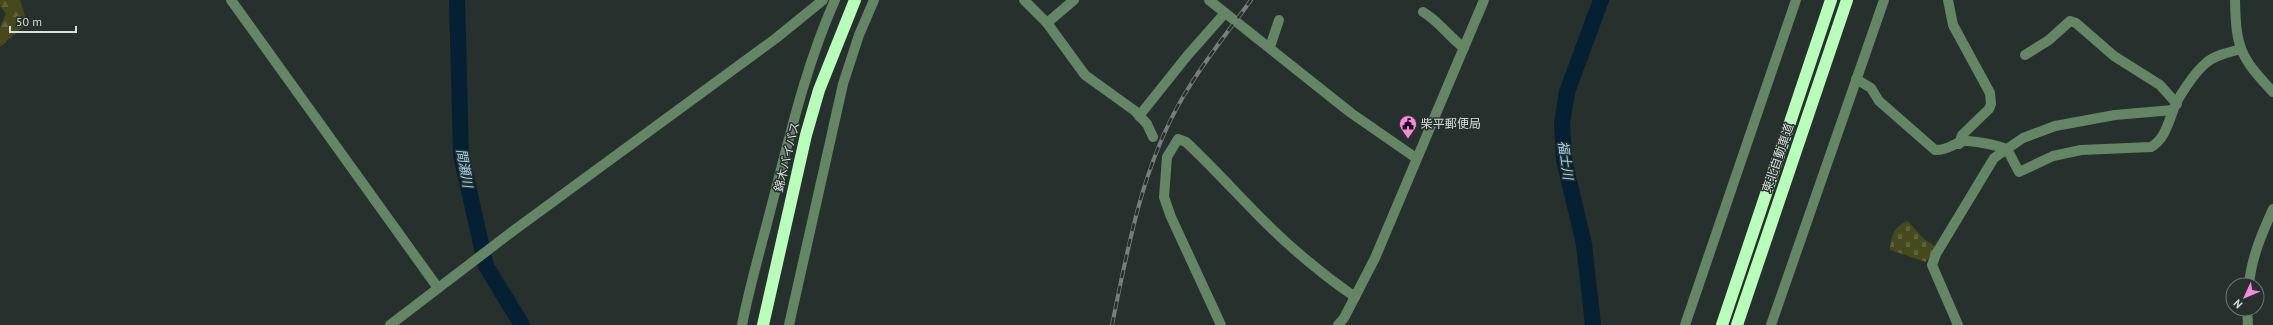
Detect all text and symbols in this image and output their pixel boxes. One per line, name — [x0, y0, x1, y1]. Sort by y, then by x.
scale bar — [10, 8, 76, 34]
text: 50 m — [16, 14, 42, 29]
public building icon: 柴平郵便局 — [1398, 114, 1418, 139]
place label: 柴平郵便局 — [1421, 116, 1481, 131]
street label: 錦木バイパス — [771, 120, 802, 194]
street label: 東北自動車道 — [1759, 121, 1796, 194]
water label: 福士川 — [1554, 140, 1577, 183]
water label: 間瀬川 — [453, 147, 477, 191]
north arrow — [2225, 277, 2265, 317]
text: N — [2230, 296, 2245, 311]

